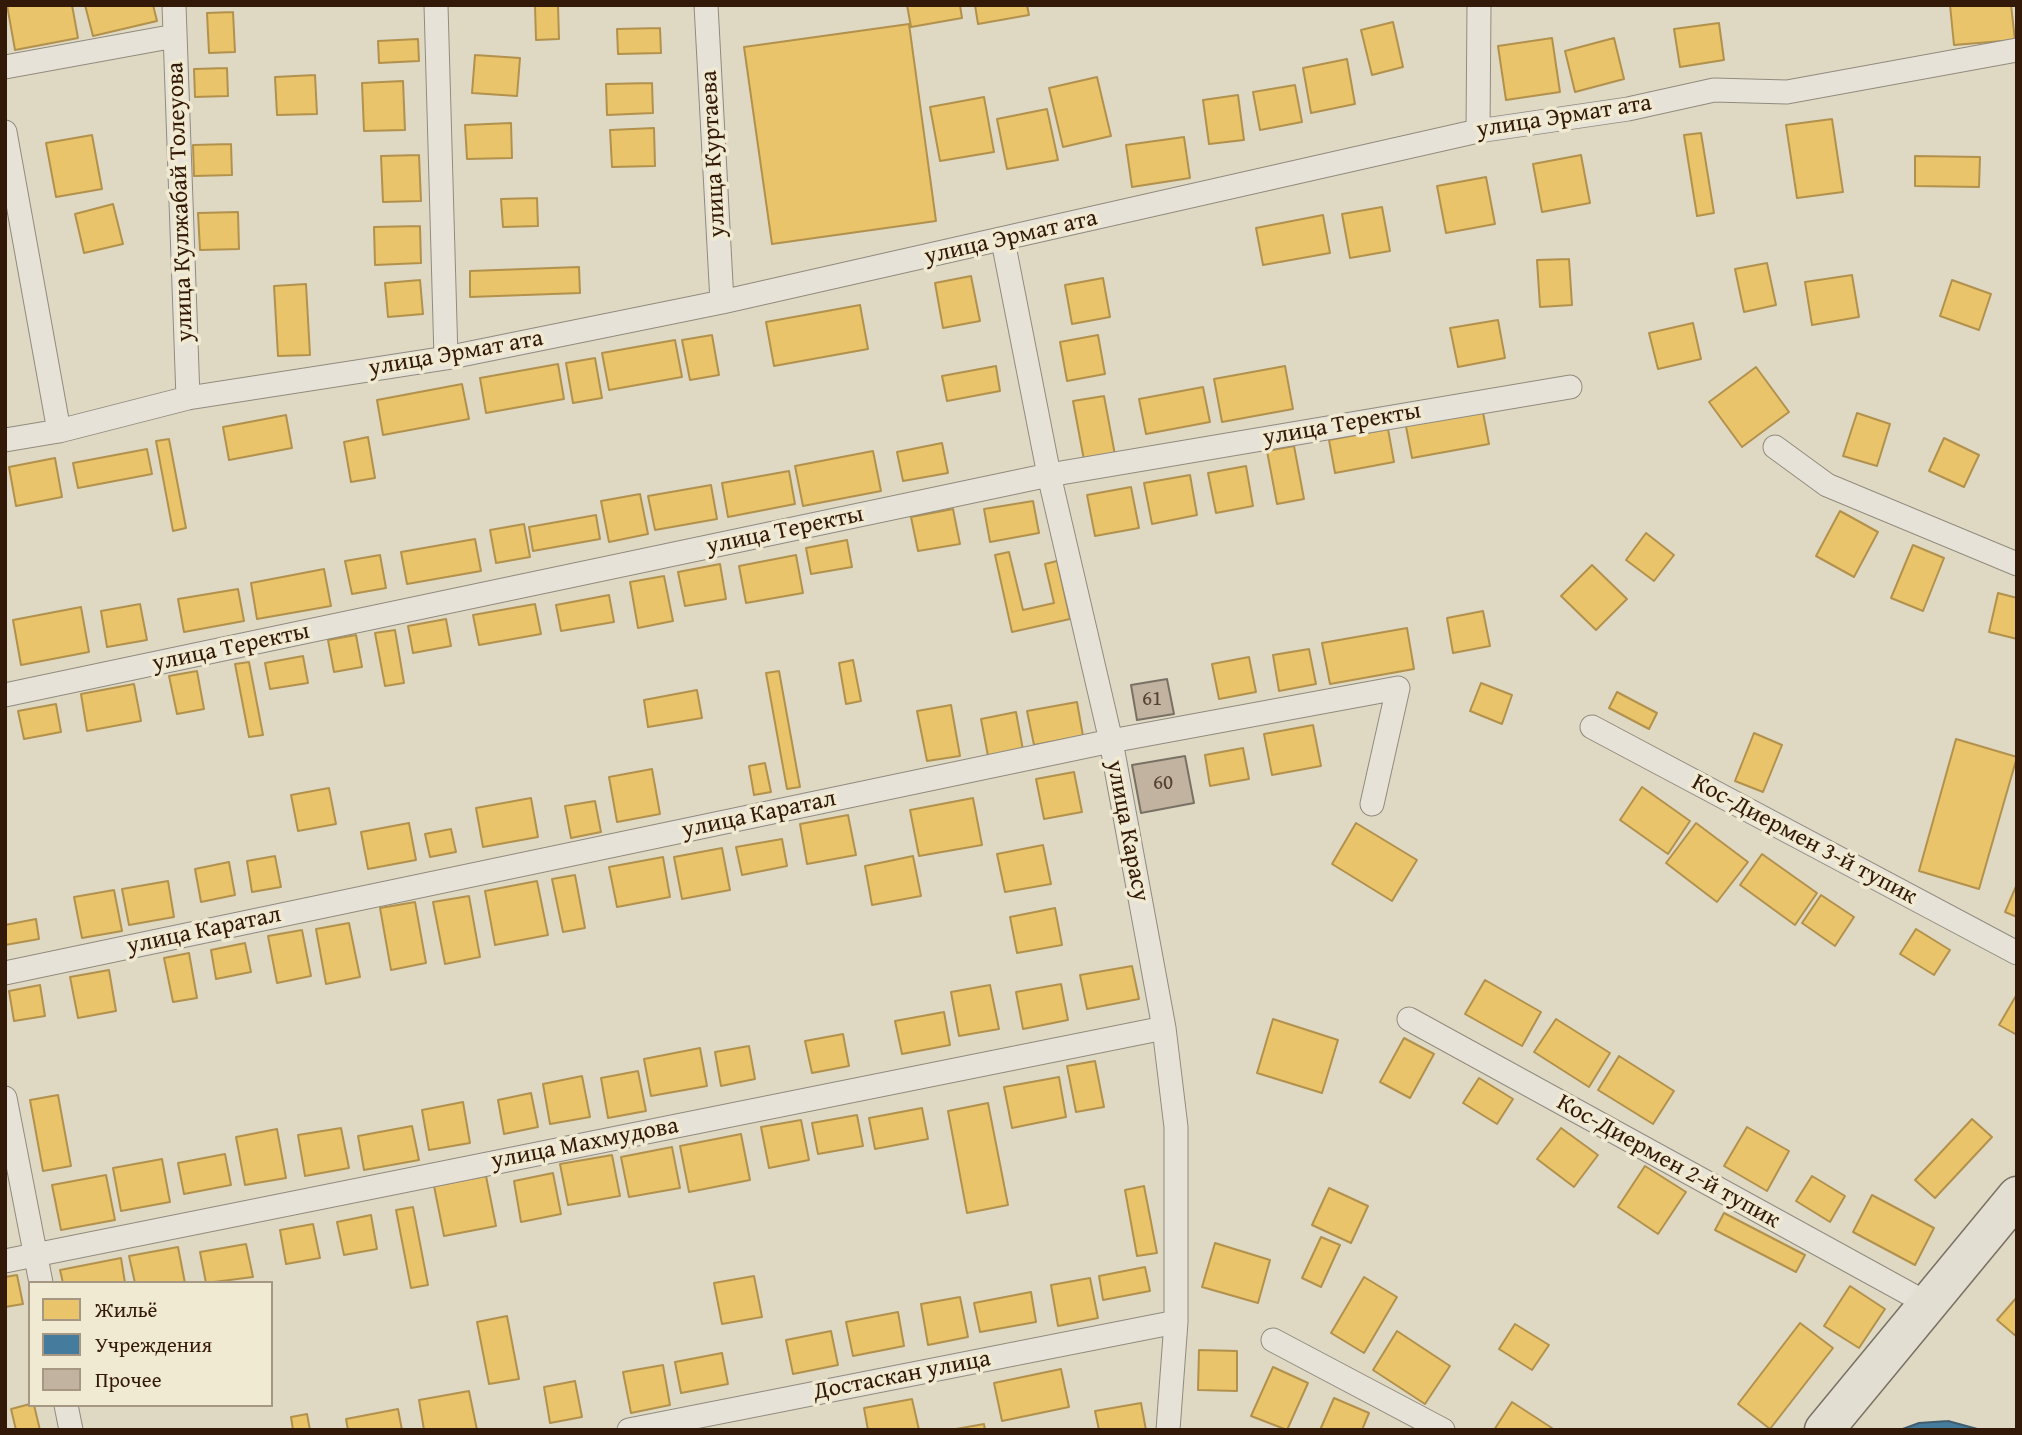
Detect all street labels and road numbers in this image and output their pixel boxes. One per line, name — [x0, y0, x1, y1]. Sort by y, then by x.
street label: улица Кулжабай Толеуова — [162, 61, 200, 343]
street label: улица Куртаева — [695, 70, 733, 238]
street label: улица Эрмат ата — [1475, 89, 1653, 145]
street label: улица Эрмат ата — [922, 204, 1100, 272]
street label: улица Эрмат ата — [367, 324, 545, 384]
street label: улица Теректы — [1261, 397, 1423, 453]
street label: улица Теректы — [704, 500, 866, 562]
street label: улица Теректы — [150, 617, 312, 679]
street label: улица Карасу — [1099, 758, 1155, 904]
street label: Кос-Диермен 3-й тупик — [1687, 768, 1921, 912]
street label: улица Каратал — [679, 785, 839, 845]
street label: улица Каратал — [124, 901, 284, 961]
street label: Кос-Диермен 2-й тупик — [1551, 1089, 1785, 1235]
street label: улица Махмудова — [489, 1112, 681, 1176]
street label: Достаскан улица — [811, 1345, 993, 1407]

